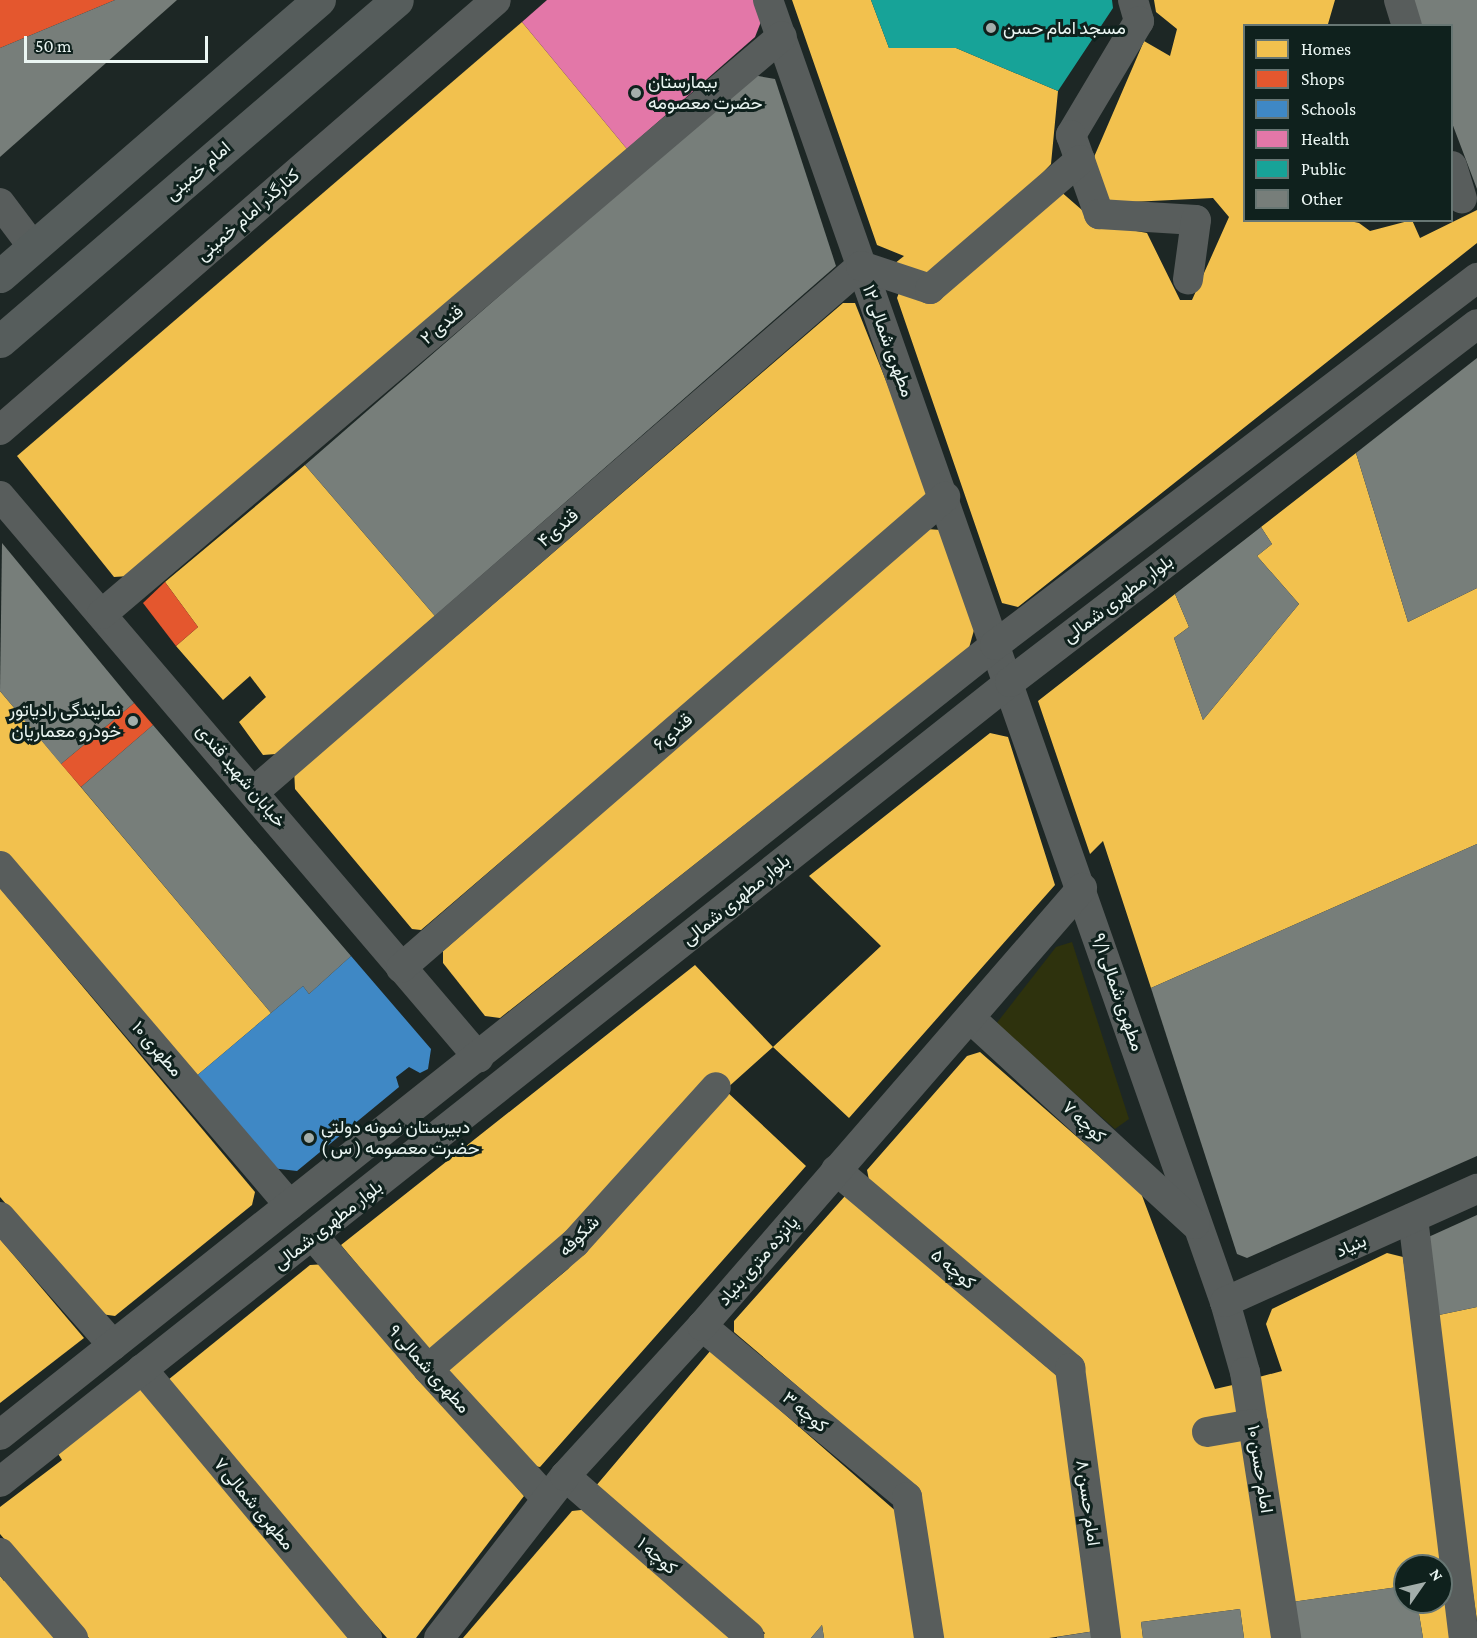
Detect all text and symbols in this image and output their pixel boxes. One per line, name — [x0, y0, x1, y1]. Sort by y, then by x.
place label: مسجد امام حسن — [1003, 17, 1126, 39]
marker: مسجد امام حسن — [984, 21, 998, 35]
scale bar — [27, 24, 212, 62]
legend — [1243, 24, 1453, 222]
text: 50 m — [35, 36, 72, 56]
text: Homes — [1301, 39, 1351, 59]
text: Shops — [1301, 69, 1345, 89]
place label: بیمارستان حضرت معصومه — [648, 72, 763, 115]
marker: بیمارستان حضرت معصومه — [629, 86, 643, 100]
text: Schools — [1301, 99, 1356, 119]
text: Health — [1301, 129, 1349, 149]
street label: امام خمینی — [161, 137, 235, 205]
text: Public — [1301, 159, 1346, 179]
street label: کنارگذر امام خمینی — [192, 164, 304, 266]
text: Other — [1301, 189, 1343, 209]
street label: مطهری شمالی ۱۲ — [858, 282, 918, 400]
street label: قندی ۲ — [416, 301, 468, 349]
street label: قندی۴ — [533, 504, 583, 552]
street label: بلوار مطهری شمالی — [1059, 550, 1177, 648]
place label: نمایندگی رادیاتور خودرو معماریان — [9, 700, 121, 742]
street label: قندی۶ — [649, 709, 697, 755]
marker: نمایندگی رادیاتور خودرو معماریان — [126, 714, 140, 728]
street label: خیابان شهید قندی — [192, 720, 290, 832]
street label: بلوار مطهری شمالی — [678, 850, 794, 950]
street label: مطهری شمالی ۹/۱ — [1088, 930, 1148, 1054]
street label: مطهری ۱۰ — [127, 1017, 187, 1081]
street label: کوچه ۷ — [1058, 1097, 1110, 1147]
place label: دبیرستان نمونه دولتی حضرت معصومه ( س ) — [321, 1117, 480, 1160]
marker: دبیرستان نمونه دولتی حضرت معصومه ( س ) — [302, 1131, 316, 1145]
street label: بلوار مطهری شمالی — [269, 1176, 387, 1274]
street label: شکوفه — [554, 1211, 604, 1261]
street label: پانزده متری بنیاد — [713, 1212, 803, 1310]
street label: بنیاد — [1332, 1230, 1370, 1262]
street label: کوچه ۵ — [926, 1244, 980, 1294]
street label: مطهری شمالی ۹ — [384, 1320, 474, 1418]
street label: کوچه ۳ — [778, 1387, 832, 1437]
street label: امام حسن ۱۰ — [1242, 1423, 1278, 1515]
street label: مطهری شمالی ۷ — [209, 1453, 299, 1555]
street label: امام حسن ۸ — [1071, 1459, 1105, 1547]
street label: کوچه ۱ — [633, 1533, 681, 1579]
north arrow — [1393, 1554, 1453, 1614]
text: N — [1427, 1565, 1447, 1584]

